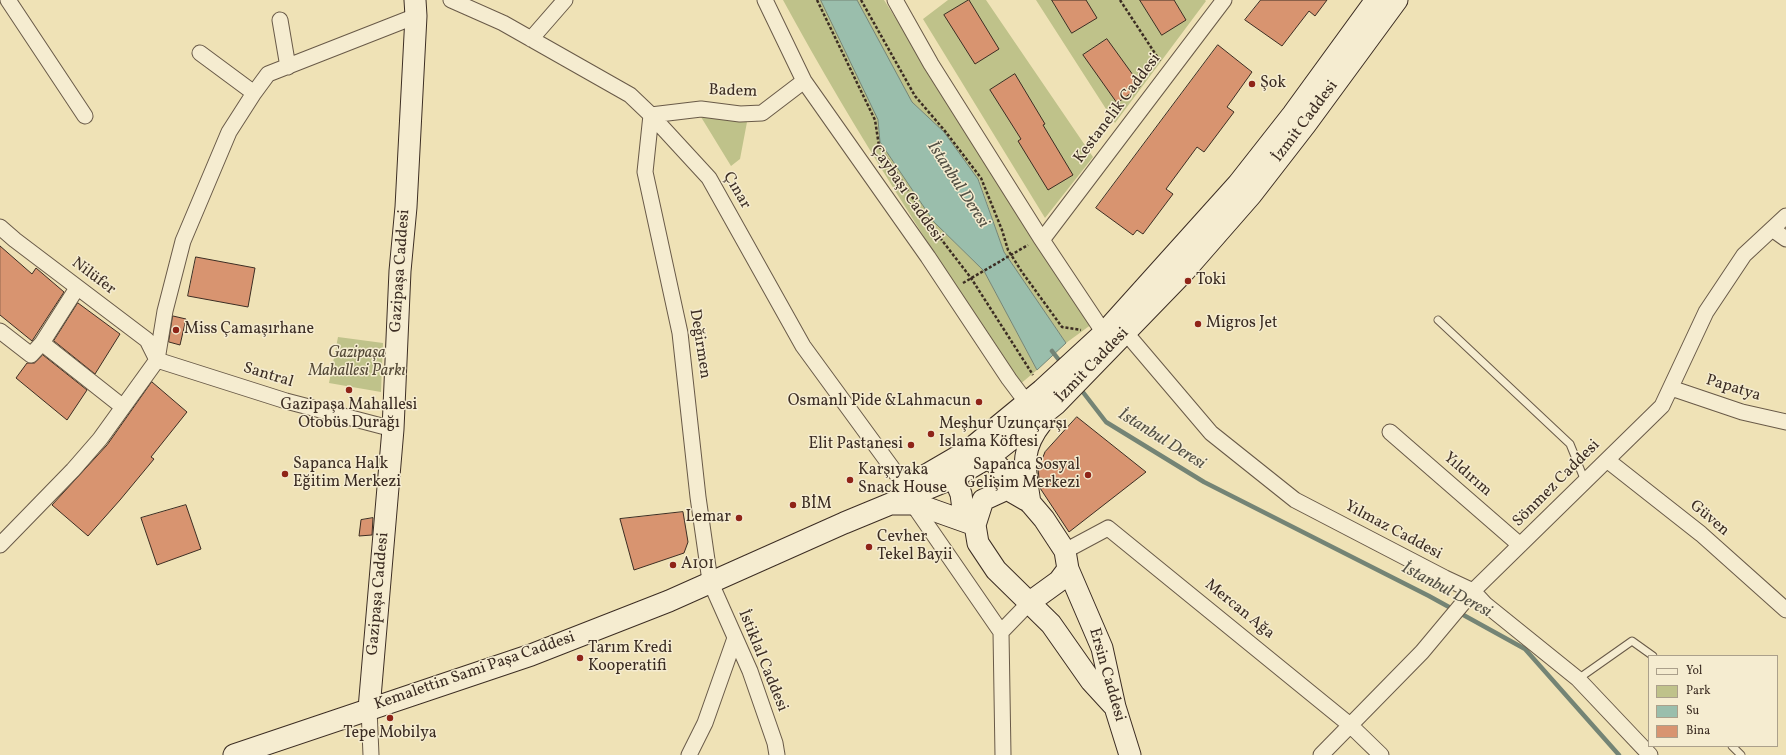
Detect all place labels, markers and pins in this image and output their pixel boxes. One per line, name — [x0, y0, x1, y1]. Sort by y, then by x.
place label: Şok — [1260, 74, 1286, 94]
marker: Şok — [1247, 79, 1257, 89]
place label: Toki — [1196, 271, 1226, 291]
marker: Toki — [1183, 276, 1193, 286]
place label: Migros Jet — [1206, 314, 1278, 334]
marker: Migros Jet — [1193, 319, 1203, 329]
place label: Miss Çamaşırhane — [184, 320, 314, 340]
marker: Miss Çamaşırhane — [171, 325, 181, 335]
marker: Gazipaşa Mahallesi Otobüs Durağı — [344, 385, 354, 395]
place label: Osmanlı Pide &Lahmacun — [788, 392, 971, 412]
place label: Gazipaşa Mahallesi Otobüs Durağı — [281, 396, 417, 434]
marker: Osmanlı Pide &Lahmacun — [974, 397, 984, 407]
place label: Meşhur Uzunçarşı Islama Köftesi — [939, 415, 1067, 453]
marker: Meşhur Uzunçarşı Islama Köftesi — [926, 429, 936, 439]
place label: Elit Pastanesi — [808, 435, 903, 455]
marker: Elit Pastanesi — [906, 440, 916, 450]
place label: Sapanca Halk Eğitim Merkezi — [293, 455, 401, 493]
place label: Sapanca Sosyal Gelişim Merkezi — [964, 456, 1080, 494]
place label: Karşıyaka Snack House — [858, 461, 947, 499]
marker: Sapanca Halk Eğitim Merkezi — [280, 469, 290, 479]
marker: Sapanca Sosyal Gelişim Merkezi — [1083, 470, 1093, 480]
marker: Karşıyaka Snack House — [845, 475, 855, 485]
place label: BİM — [801, 495, 832, 515]
marker: BİM — [788, 500, 798, 510]
place label: Lemar — [686, 508, 731, 528]
marker: Lemar — [734, 513, 744, 523]
place label: Cevher Tekel Bayii — [877, 528, 953, 566]
marker: Cevher Tekel Bayii — [864, 542, 874, 552]
place label: A101 — [681, 555, 714, 575]
marker: A101 — [668, 560, 678, 570]
place label: Tarım Kredi Kooperatifi — [588, 639, 672, 677]
marker: Tarım Kredi Kooperatifi — [575, 653, 585, 663]
marker: Tepe Mobilya — [385, 713, 395, 723]
place label: Tepe Mobilya — [343, 724, 437, 744]

